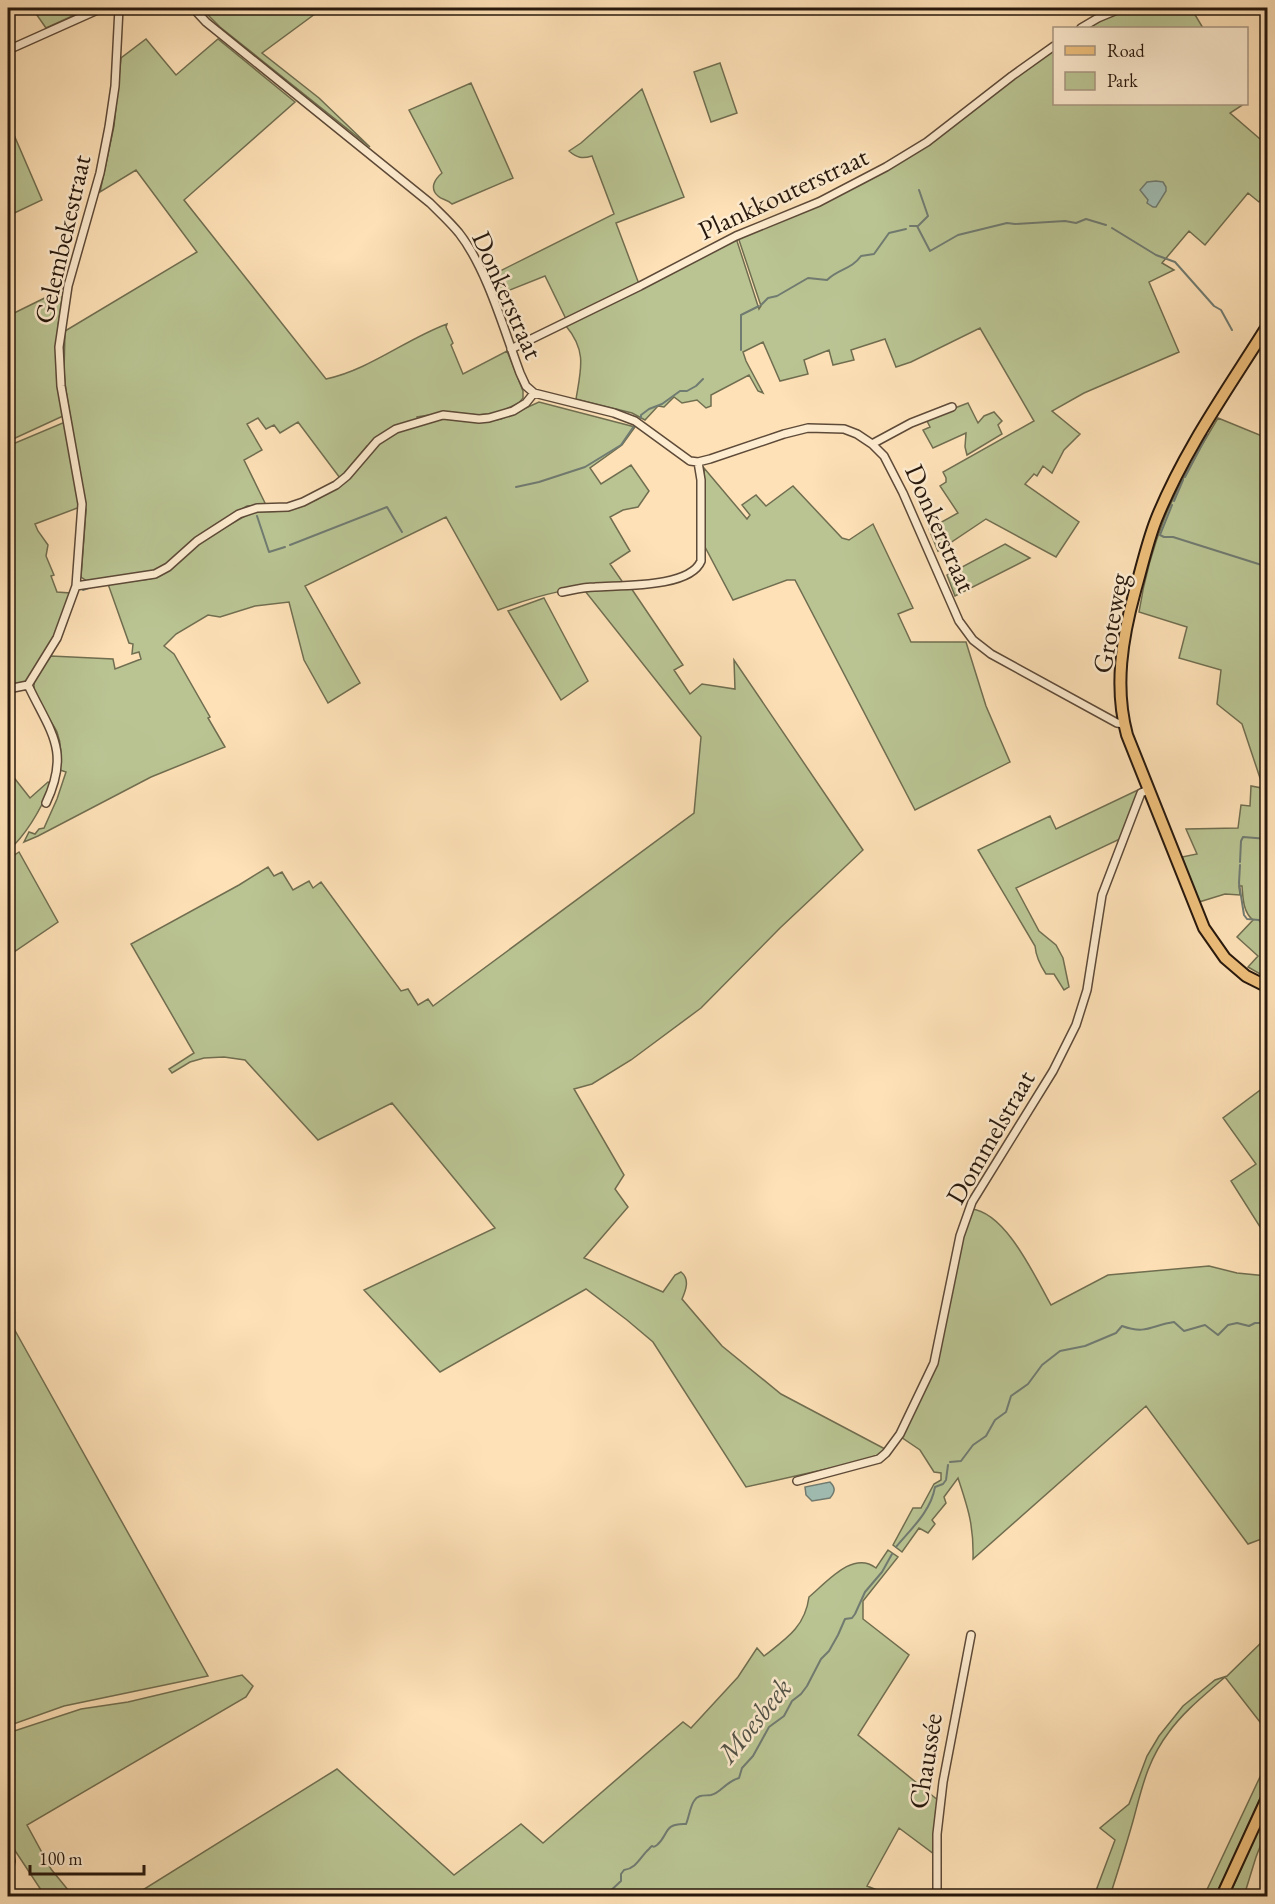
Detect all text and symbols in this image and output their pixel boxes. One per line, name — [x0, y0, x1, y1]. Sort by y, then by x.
legend — [1053, 27, 1248, 105]
text: Road — [1107, 39, 1146, 62]
text: Park — [1107, 69, 1138, 92]
street label: Plankkouterstraat — [692, 138, 874, 248]
street label: Gelembekestraat — [26, 151, 99, 327]
street label: Donkerstraat — [464, 226, 552, 365]
street label: Donkerstraat — [897, 459, 985, 598]
street label: Groteweg — [1084, 570, 1136, 676]
street label: Dommelstraat — [938, 1063, 1043, 1210]
water label: Moesbeek — [708, 1670, 799, 1771]
street label: Chaussée — [900, 1711, 950, 1811]
scale bar — [30, 1838, 144, 1876]
text: 100 m — [39, 1847, 83, 1870]

